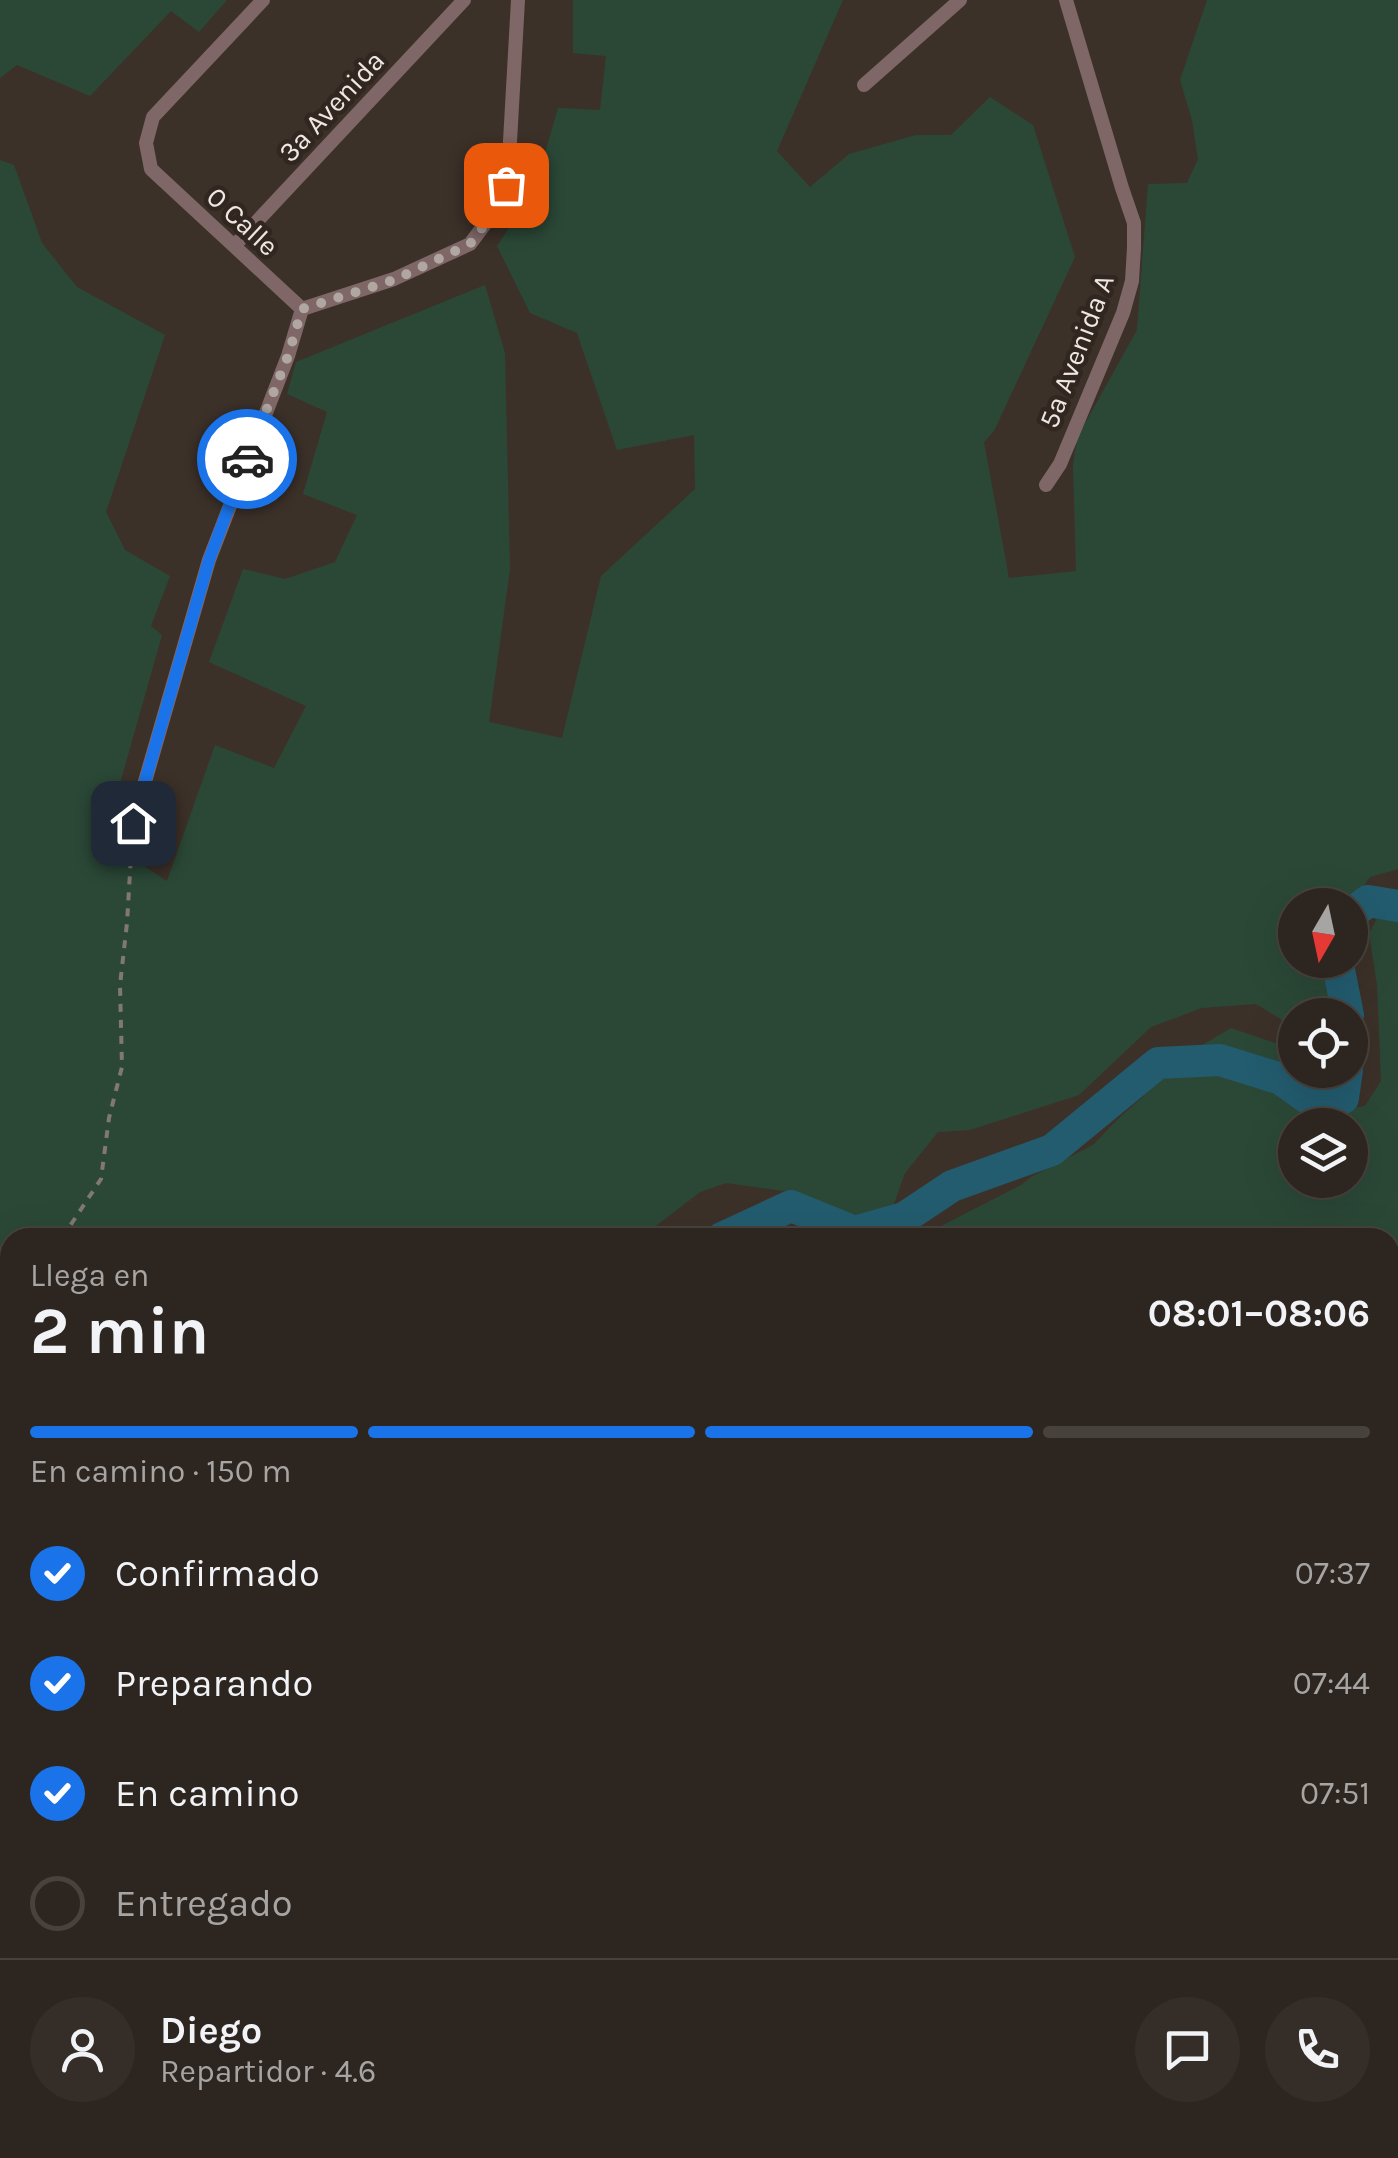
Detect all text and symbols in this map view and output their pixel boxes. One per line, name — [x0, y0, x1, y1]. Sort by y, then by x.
street label: 3a Avenida — [272, 44, 391, 169]
pin — [464, 143, 549, 228]
icon: bag — [479, 158, 534, 213]
street label: 0 Calle — [200, 180, 285, 263]
street label: 5a Avenida A — [1032, 270, 1121, 433]
courier — [197, 409, 297, 509]
icon: car — [220, 432, 275, 487]
pin — [91, 781, 176, 866]
icon: home — [106, 796, 161, 851]
north arrow — [1278, 888, 1368, 978]
map controls — [1278, 888, 1368, 1198]
button: locate — [1278, 998, 1368, 1088]
button: layers — [1278, 1108, 1368, 1198]
text: Llega en — [30, 1257, 149, 1294]
text: 08:01–08:06 — [1148, 1291, 1370, 1336]
text: 2 min — [30, 1293, 209, 1369]
text: En camino · 150 m — [30, 1453, 291, 1490]
icon: check — [30, 1546, 85, 1601]
text: Confirmado — [115, 1551, 320, 1596]
text: 07:37 — [1295, 1555, 1370, 1592]
icon: check — [30, 1656, 85, 1711]
text: Preparando — [115, 1661, 313, 1706]
text: 07:44 — [1293, 1665, 1370, 1702]
icon: check — [30, 1766, 85, 1821]
text: En camino — [115, 1771, 299, 1816]
text: 07:51 — [1300, 1775, 1370, 1812]
text: Entregado — [115, 1881, 292, 1926]
button: person — [30, 1997, 135, 2102]
button: chat — [1135, 1997, 1240, 2102]
button: phone — [1265, 1997, 1370, 2102]
text: Diego — [160, 2008, 262, 2053]
text: Repartidor · 4.6 — [160, 2053, 376, 2090]

